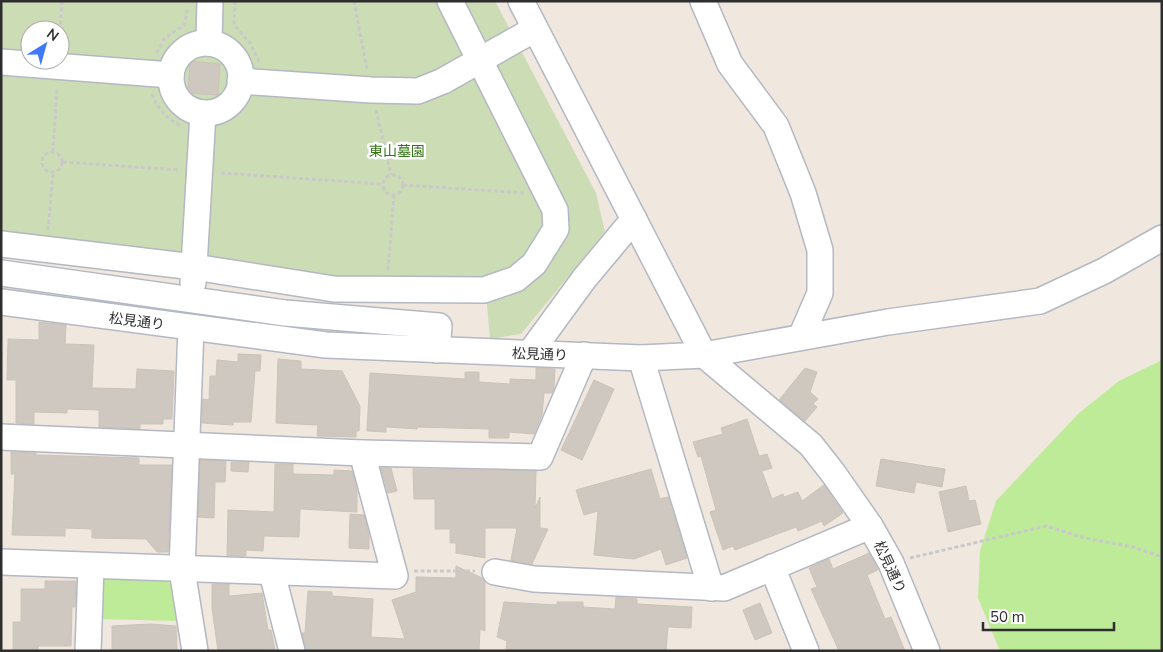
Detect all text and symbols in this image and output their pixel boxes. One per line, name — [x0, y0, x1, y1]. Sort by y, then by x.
north arrow — [20, 20, 70, 70]
text: N — [43, 24, 62, 46]
park label: 東山墓園 — [369, 142, 425, 161]
street label: 松見通り — [108, 309, 166, 334]
street label: 松見通り — [512, 344, 568, 365]
street label: 松見通り — [869, 538, 910, 597]
scale bar — [983, 600, 1114, 632]
text: 50 m — [990, 607, 1025, 627]

